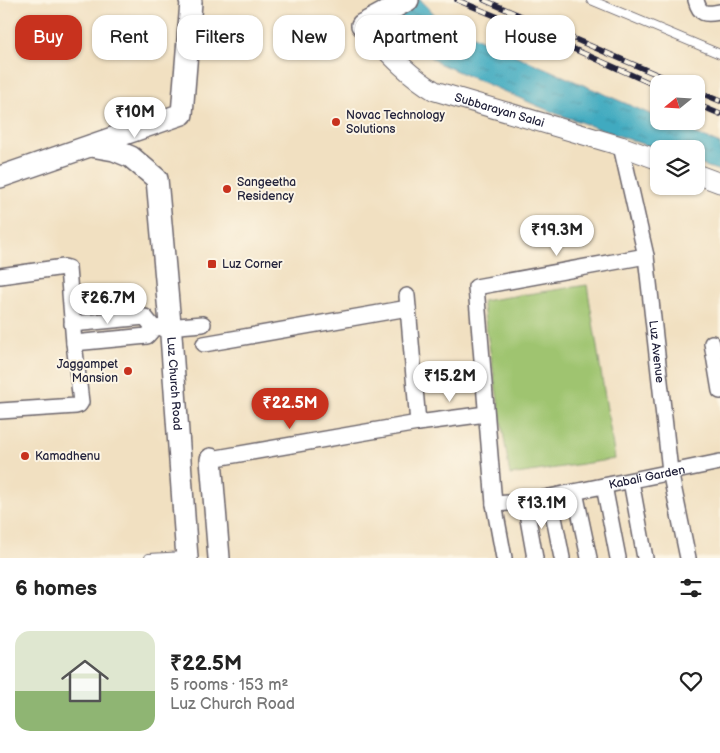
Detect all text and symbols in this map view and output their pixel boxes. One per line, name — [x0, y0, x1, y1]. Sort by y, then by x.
chip: Buy — [15, 15, 82, 60]
chip: Rent — [92, 15, 167, 60]
chip: Filters — [177, 15, 263, 60]
chip: New — [273, 15, 345, 60]
chip: Apartment — [355, 15, 476, 60]
chip: House — [486, 15, 575, 60]
north arrow — [650, 75, 705, 130]
map controls — [650, 75, 705, 195]
street label: Subbarayan Salai — [453, 90, 546, 131]
pin: ₹10M — [105, 96, 165, 139]
text: ₹10M — [115, 103, 155, 122]
place label: Novac Technology Solutions — [346, 108, 445, 137]
marker: Novac Technology Solutions — [330, 116, 342, 128]
button: layers — [650, 140, 705, 195]
place label: Sangeetha Residency — [237, 175, 296, 204]
marker: Sangeetha Residency — [221, 183, 233, 195]
pin: ₹19.3M — [516, 214, 598, 257]
text: ₹19.3M — [531, 221, 583, 240]
place label: Luz Corner — [222, 257, 283, 272]
marker: Luz Corner — [206, 258, 218, 270]
pin: ₹26.7M — [67, 282, 149, 325]
text: ₹26.7M — [81, 289, 135, 308]
street label: Luz Avenue — [646, 320, 668, 384]
street label: Luz Church Road — [164, 336, 185, 431]
place label: Jaggampet Mansion — [57, 357, 118, 386]
pin: ₹15.2M — [409, 360, 491, 403]
marker: Jaggampet Mansion — [122, 365, 134, 377]
text: ₹15.2M — [424, 367, 476, 386]
pin: ₹22.5M — [249, 388, 331, 430]
text: ₹22.5M — [263, 394, 317, 413]
place label: Kamadhenu — [35, 449, 100, 464]
marker: Kamadhenu — [19, 450, 31, 462]
street label: Kabali Garden — [607, 462, 686, 492]
pin: ₹13.1M — [501, 488, 583, 530]
text: ₹13.1M — [517, 494, 567, 513]
icon: filters — [677, 574, 705, 602]
text: 6 homes — [15, 576, 97, 601]
icon: home — [55, 651, 115, 711]
text: ₹22.5M — [170, 651, 242, 676]
icon: heart — [677, 667, 705, 695]
text: 5 rooms · 153 m² — [170, 676, 288, 695]
text: Luz Church Road — [170, 695, 295, 714]

